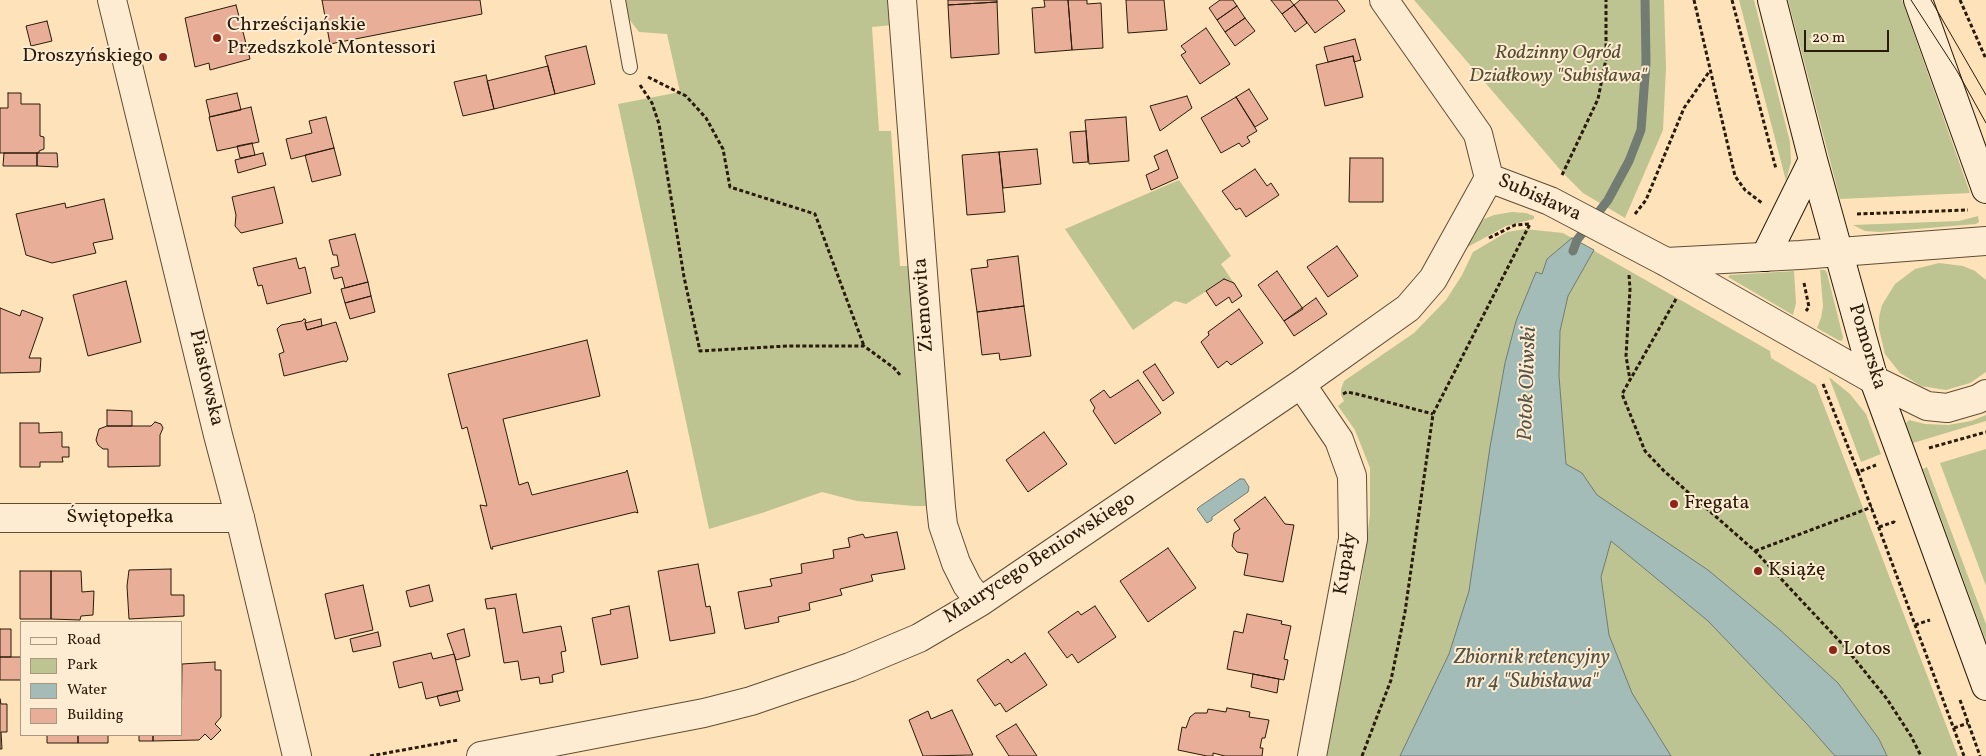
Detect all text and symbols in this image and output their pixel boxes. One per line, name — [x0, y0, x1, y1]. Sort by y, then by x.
place label: Chrześcijańskie Przedszkole Montessori — [227, 14, 436, 61]
scale bar — [1806, 20, 1891, 52]
text: 20 m — [1812, 28, 1845, 49]
marker: Chrześcijańskie Przedszkole Montessori — [211, 32, 223, 44]
park label: Rodzinny Ogród Działkowy "Subisława" — [1469, 42, 1647, 89]
place label: Droszyńskiego — [22, 45, 153, 69]
marker: Droszyńskiego — [157, 51, 169, 63]
street label: Subisława — [1494, 170, 1584, 228]
street label: Ziemowita — [910, 257, 940, 353]
street label: Pomorska — [1842, 301, 1890, 393]
water label: Potok Oliwski — [1514, 326, 1544, 442]
street label: Piastowska — [182, 327, 228, 429]
street label: Maurycego Beniowskiego — [940, 488, 1140, 630]
place label: Fregata — [1684, 492, 1749, 516]
marker: Fregata — [1668, 498, 1680, 510]
street label: Świętopełka — [66, 506, 174, 530]
street label: Kupały — [1330, 531, 1364, 597]
place label: Książę — [1768, 559, 1826, 583]
marker: Książę — [1752, 565, 1764, 577]
legend — [20, 621, 182, 736]
text: Road — [67, 630, 101, 651]
place label: Lotos — [1843, 638, 1891, 662]
marker: Lotos — [1827, 644, 1839, 656]
water label: Zbiornik retencyjny nr 4 "Subisława" — [1454, 646, 1610, 696]
text: Park — [67, 655, 98, 676]
text: Water — [67, 680, 107, 701]
text: Building — [67, 705, 123, 726]

